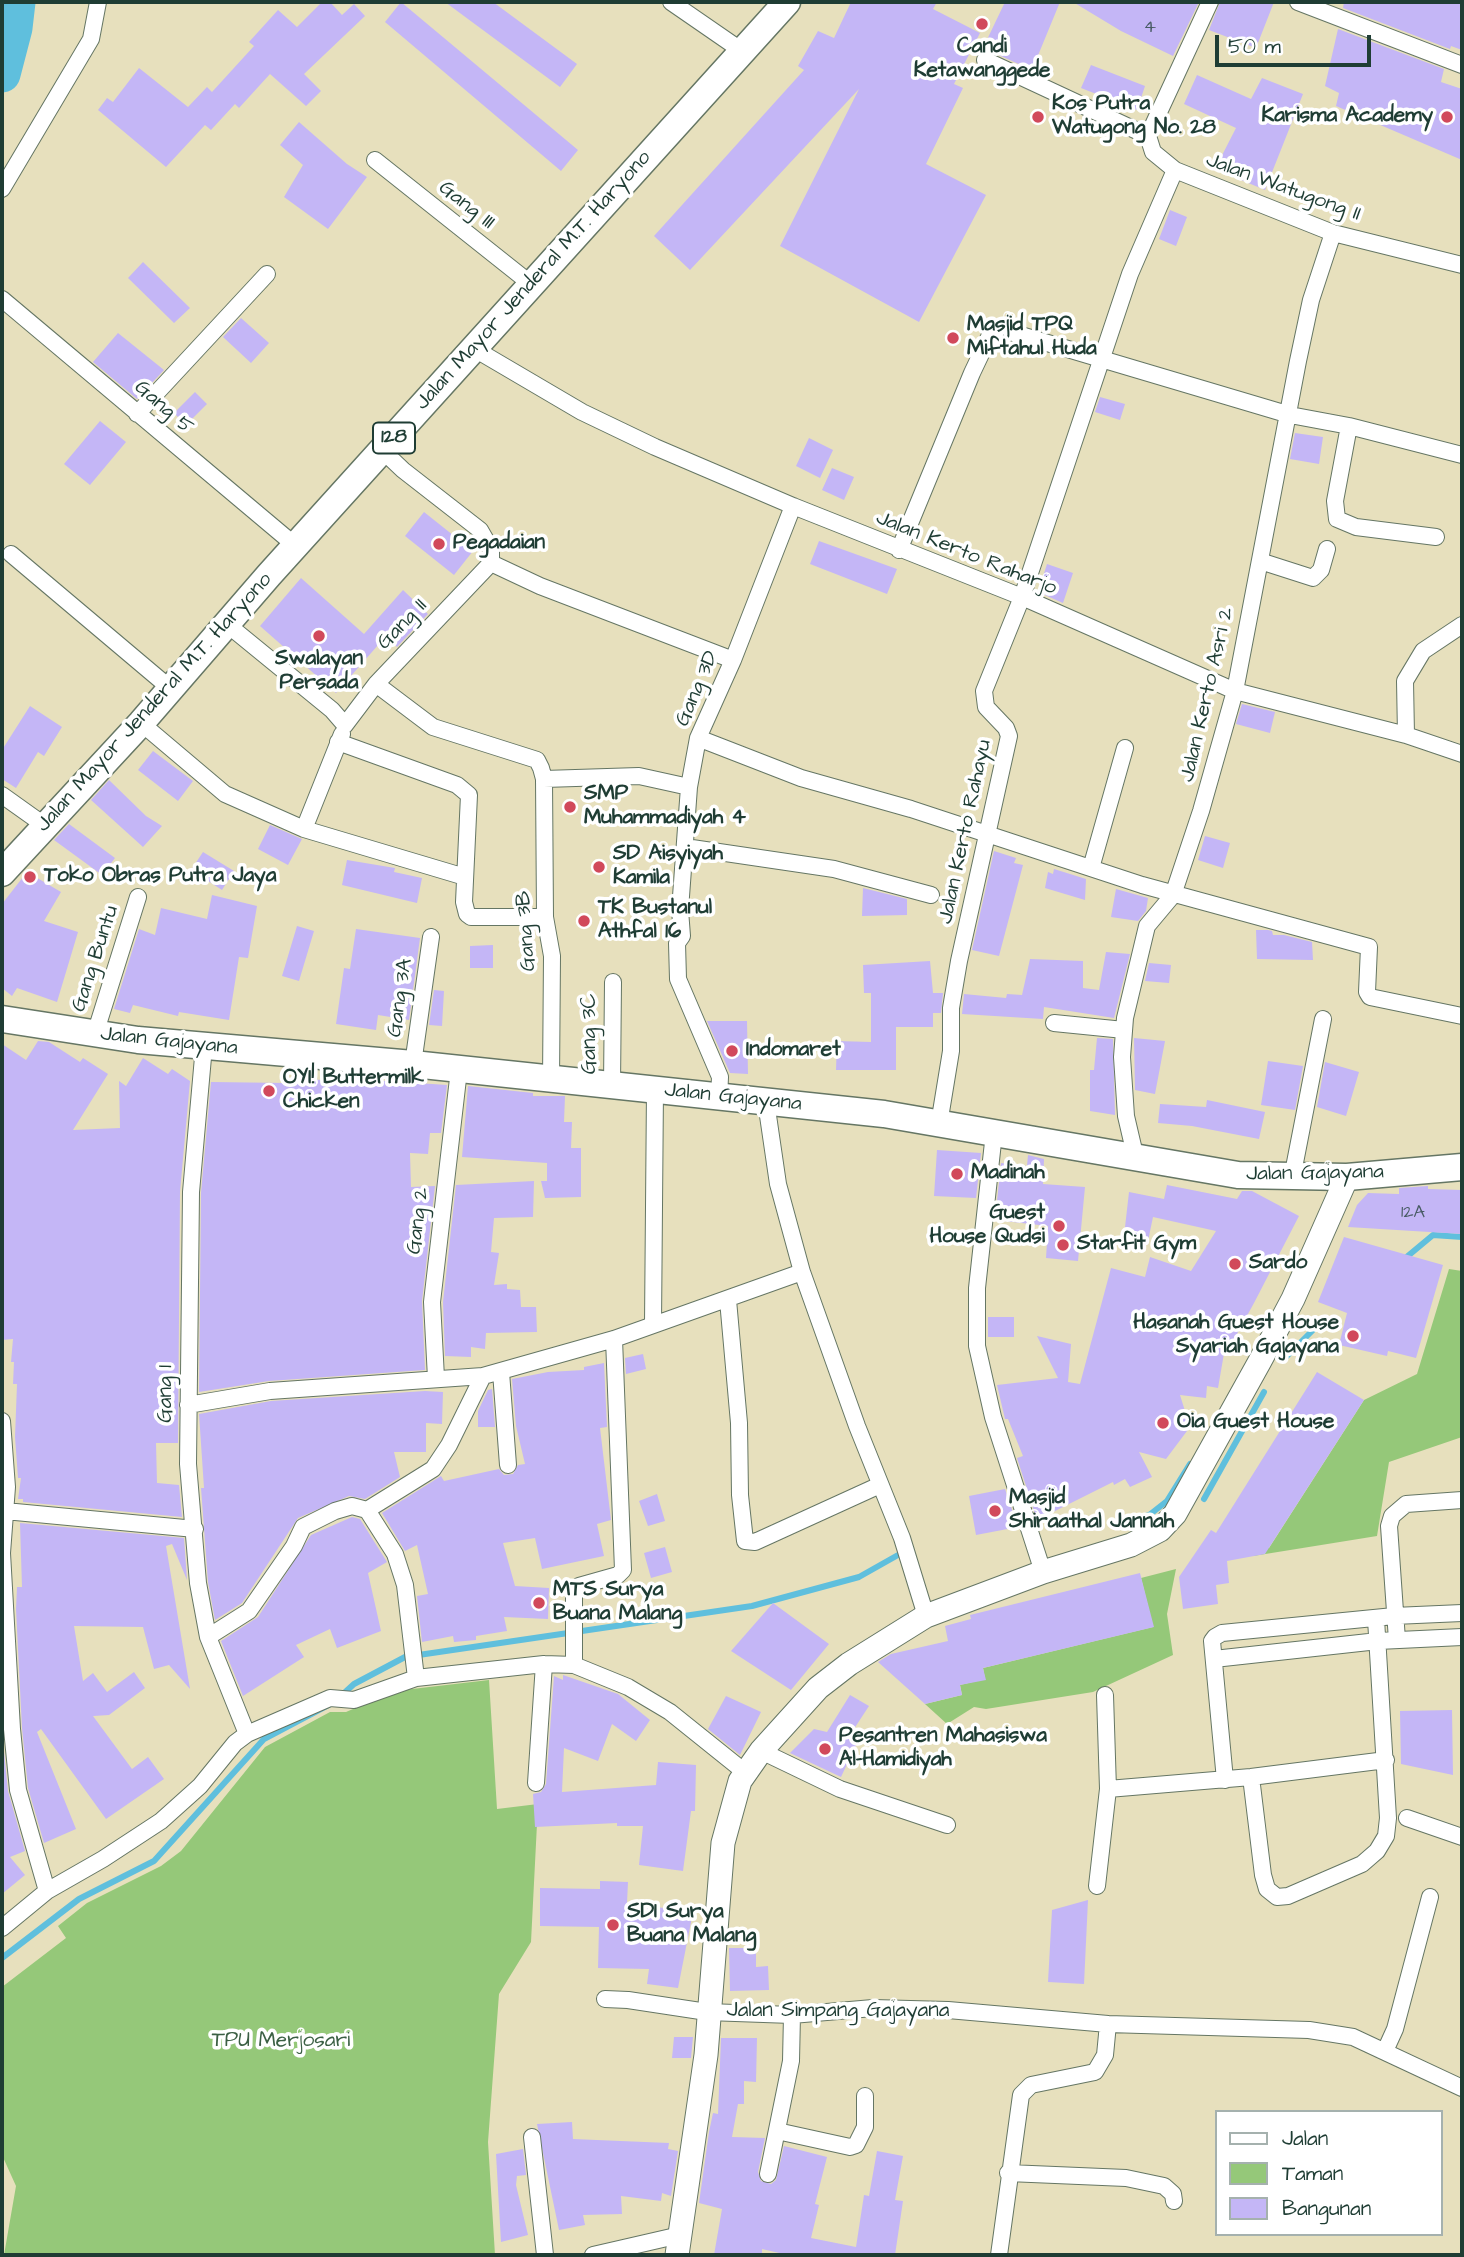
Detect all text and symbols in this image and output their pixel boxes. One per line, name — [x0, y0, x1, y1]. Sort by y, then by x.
marker: Candi Ketawanggede — [974, 16, 990, 32]
house number: 4 — [1144, 17, 1156, 39]
scale bar — [1219, 21, 1375, 65]
text: 50 m — [1228, 32, 1281, 61]
place label: Candi Ketawanggede — [914, 35, 1050, 85]
place label: Kos Putra Watugong No. 28 — [1052, 92, 1216, 142]
place label: Karisma Academy — [1261, 104, 1433, 130]
marker: Kos Putra Watugong No. 28 — [1030, 109, 1046, 125]
marker: Karisma Academy — [1439, 109, 1455, 125]
street label: Jalan Mayor Jenderal M.T. Haryono — [411, 146, 657, 416]
street label: Jalan Watugong II — [1202, 148, 1364, 228]
street label: Gang III — [433, 176, 499, 236]
place label: Masjid TPQ Miftahul Huda — [967, 313, 1097, 363]
marker: Masjid TPQ Miftahul Huda — [945, 330, 961, 346]
street label: Gang 5 — [128, 376, 198, 440]
road number: 128 — [373, 422, 415, 453]
street label: Jalan Kerto Raharjo — [872, 506, 1060, 602]
place label: Pegadaian — [453, 531, 545, 557]
marker: Pegadaian — [431, 536, 447, 552]
street label: Jalan Mayor Jenderal M.T. Haryono — [32, 568, 278, 838]
street label: Gang II — [373, 594, 433, 656]
street label: Jalan Kerto Asri 2 — [1176, 605, 1240, 785]
marker: Swalayan Persada — [311, 628, 327, 644]
place label: Swalayan Persada — [275, 647, 363, 697]
street label: Gang 3D — [671, 648, 725, 730]
street label: Jalan Kerto Rahayu — [934, 737, 998, 927]
place label: SMP Muhammadiyah 4 — [584, 782, 746, 832]
marker: SMP Muhammadiyah 4 — [562, 799, 578, 815]
place label: SD Aisyiyah Kamila — [613, 842, 723, 892]
marker: SD Aisyiyah Kamila — [591, 859, 607, 875]
place label: Toko Obras Putra Jaya — [44, 864, 276, 890]
marker: Toko Obras Putra Jaya — [22, 869, 38, 885]
street label: Gang 3B — [512, 890, 542, 972]
place label: TK Bustanul Athfal 16 — [598, 896, 712, 946]
street label: Gang Buntu — [67, 903, 125, 1015]
marker: TK Bustanul Athfal 16 — [576, 913, 592, 929]
street label: Gang 3A — [383, 957, 419, 1039]
street label: Gang 3C — [578, 994, 604, 1074]
street label: Jalan Gajayana — [99, 1022, 239, 1062]
place label: Indomaret — [746, 1038, 841, 1064]
marker: Indomaret — [724, 1043, 740, 1059]
place label: OYI! Buttermilk Chicken — [283, 1066, 424, 1116]
street label: Jalan Gajayana — [663, 1078, 803, 1118]
marker: OYI! Buttermilk Chicken — [261, 1083, 277, 1099]
street label: Jalan Gajayana — [1246, 1160, 1384, 1188]
place label: Madinah — [971, 1161, 1045, 1187]
marker: Madinah — [949, 1166, 965, 1182]
street label: Gang 2 — [402, 1186, 436, 1256]
place label: Guest House Qudsi — [929, 1201, 1045, 1251]
house number: 12A — [1401, 1202, 1425, 1224]
marker: Guest House Qudsi — [1051, 1218, 1067, 1234]
place label: Starfit Gym — [1077, 1232, 1196, 1258]
marker: Starfit Gym — [1055, 1237, 1071, 1253]
place label: Sardo — [1249, 1251, 1307, 1277]
marker: Sardo — [1227, 1256, 1243, 1272]
place label: Hasanah Guest House Syariah Gajayana — [1133, 1311, 1339, 1361]
marker: Hasanah Guest House Syariah Gajayana — [1345, 1328, 1361, 1344]
street label: Gang 1 — [154, 1365, 180, 1423]
place label: Oia Guest House — [1177, 1410, 1334, 1436]
marker: Oia Guest House — [1155, 1415, 1171, 1431]
place label: Masjid Shiraathal Jannah — [1009, 1486, 1174, 1536]
marker: Masjid Shiraathal Jannah — [987, 1503, 1003, 1519]
place label: MTS Surya Buana Malang — [553, 1578, 682, 1628]
marker: MTS Surya Buana Malang — [531, 1595, 547, 1611]
place label: Pesantren Mahasiswa Al-Hamidiyah — [839, 1724, 1047, 1774]
marker: Pesantren Mahasiswa Al-Hamidiyah — [817, 1741, 833, 1757]
place label: SDI Surya Buana Malang — [627, 1900, 756, 1950]
marker: SDI Surya Buana Malang — [605, 1917, 621, 1933]
street label: Jalan Simpang Gajayana — [727, 1999, 949, 2025]
park label: TPU Merjosari — [212, 2029, 350, 2055]
legend — [1216, 2110, 1443, 2236]
text: Jalan — [1282, 2124, 1328, 2153]
text: Taman — [1282, 2159, 1343, 2188]
text: Bangunan — [1282, 2194, 1371, 2223]

